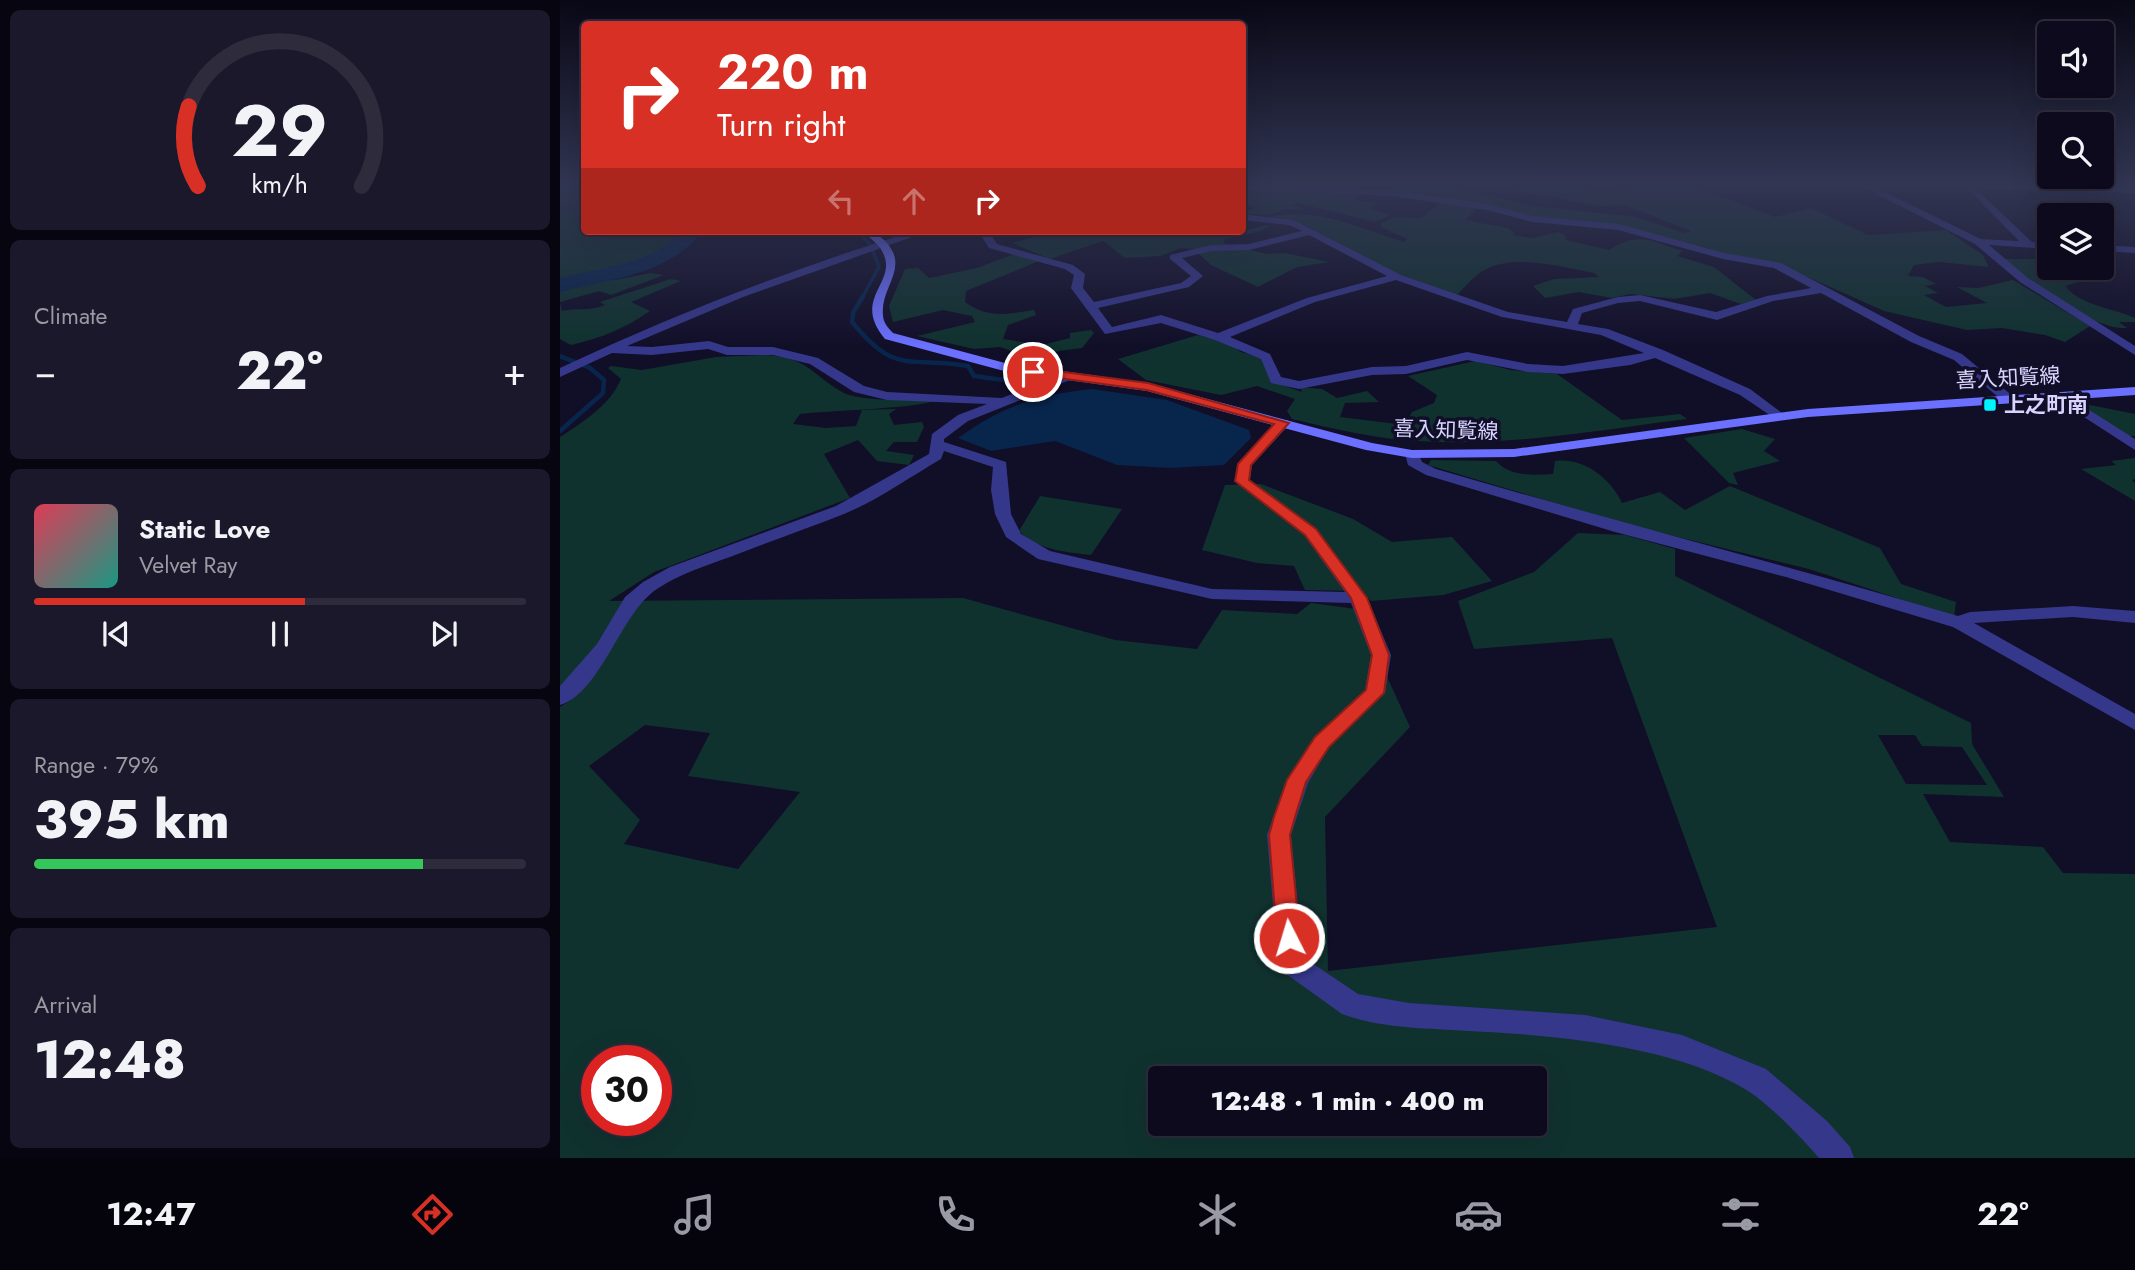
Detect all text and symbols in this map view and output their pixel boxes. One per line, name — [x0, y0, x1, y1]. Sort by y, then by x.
map controls — [2037, 21, 2114, 280]
button: sound — [2037, 21, 2114, 98]
text: 220 m — [717, 37, 869, 107]
icon: right — [602, 49, 693, 140]
text: 29 — [232, 78, 328, 183]
text: Turn right — [717, 102, 846, 148]
button: search — [2037, 112, 2114, 189]
text: km/h — [252, 166, 308, 202]
icon: left — [822, 182, 860, 220]
icon: ahead — [895, 182, 933, 220]
icon: right — [968, 182, 1006, 220]
button: layers — [2037, 203, 2114, 280]
text: Climate — [34, 299, 107, 333]
text: 22° — [236, 333, 323, 409]
pin — [1003, 342, 1063, 402]
text: − — [34, 344, 56, 399]
text: + — [503, 344, 526, 399]
icon: arrive — [1014, 353, 1052, 391]
street label: 喜入知覧線 — [1955, 360, 2061, 396]
place label: 上之町南 — [2004, 390, 2088, 420]
marker: 上之町南 — [1982, 397, 1998, 413]
street label: 喜入知覧線 — [1393, 413, 1499, 447]
text: Static Love — [139, 510, 271, 548]
text: Velvet Ray — [139, 548, 237, 582]
icon: previous — [97, 615, 135, 653]
icon: pause — [261, 615, 299, 653]
icon: next — [425, 615, 463, 653]
text: Range · 79% — [34, 748, 158, 782]
text: 395 km — [34, 782, 229, 858]
position arrow — [1252, 901, 1326, 975]
text: Arrival — [34, 988, 97, 1022]
text: 12:48 — [34, 1022, 186, 1098]
speed limit sign: 30 — [581, 1045, 672, 1136]
text: 12:48 · 1 min · 400 m — [1211, 1082, 1484, 1120]
icon: directions — [408, 1190, 457, 1239]
icon: music — [670, 1190, 719, 1239]
icon: phone — [931, 1190, 980, 1239]
icon: climate — [1193, 1190, 1242, 1239]
icon: car — [1454, 1190, 1503, 1239]
icon: filters — [1716, 1190, 1765, 1239]
text: 12:47 — [106, 1191, 195, 1237]
text: 22° — [1977, 1191, 2029, 1237]

